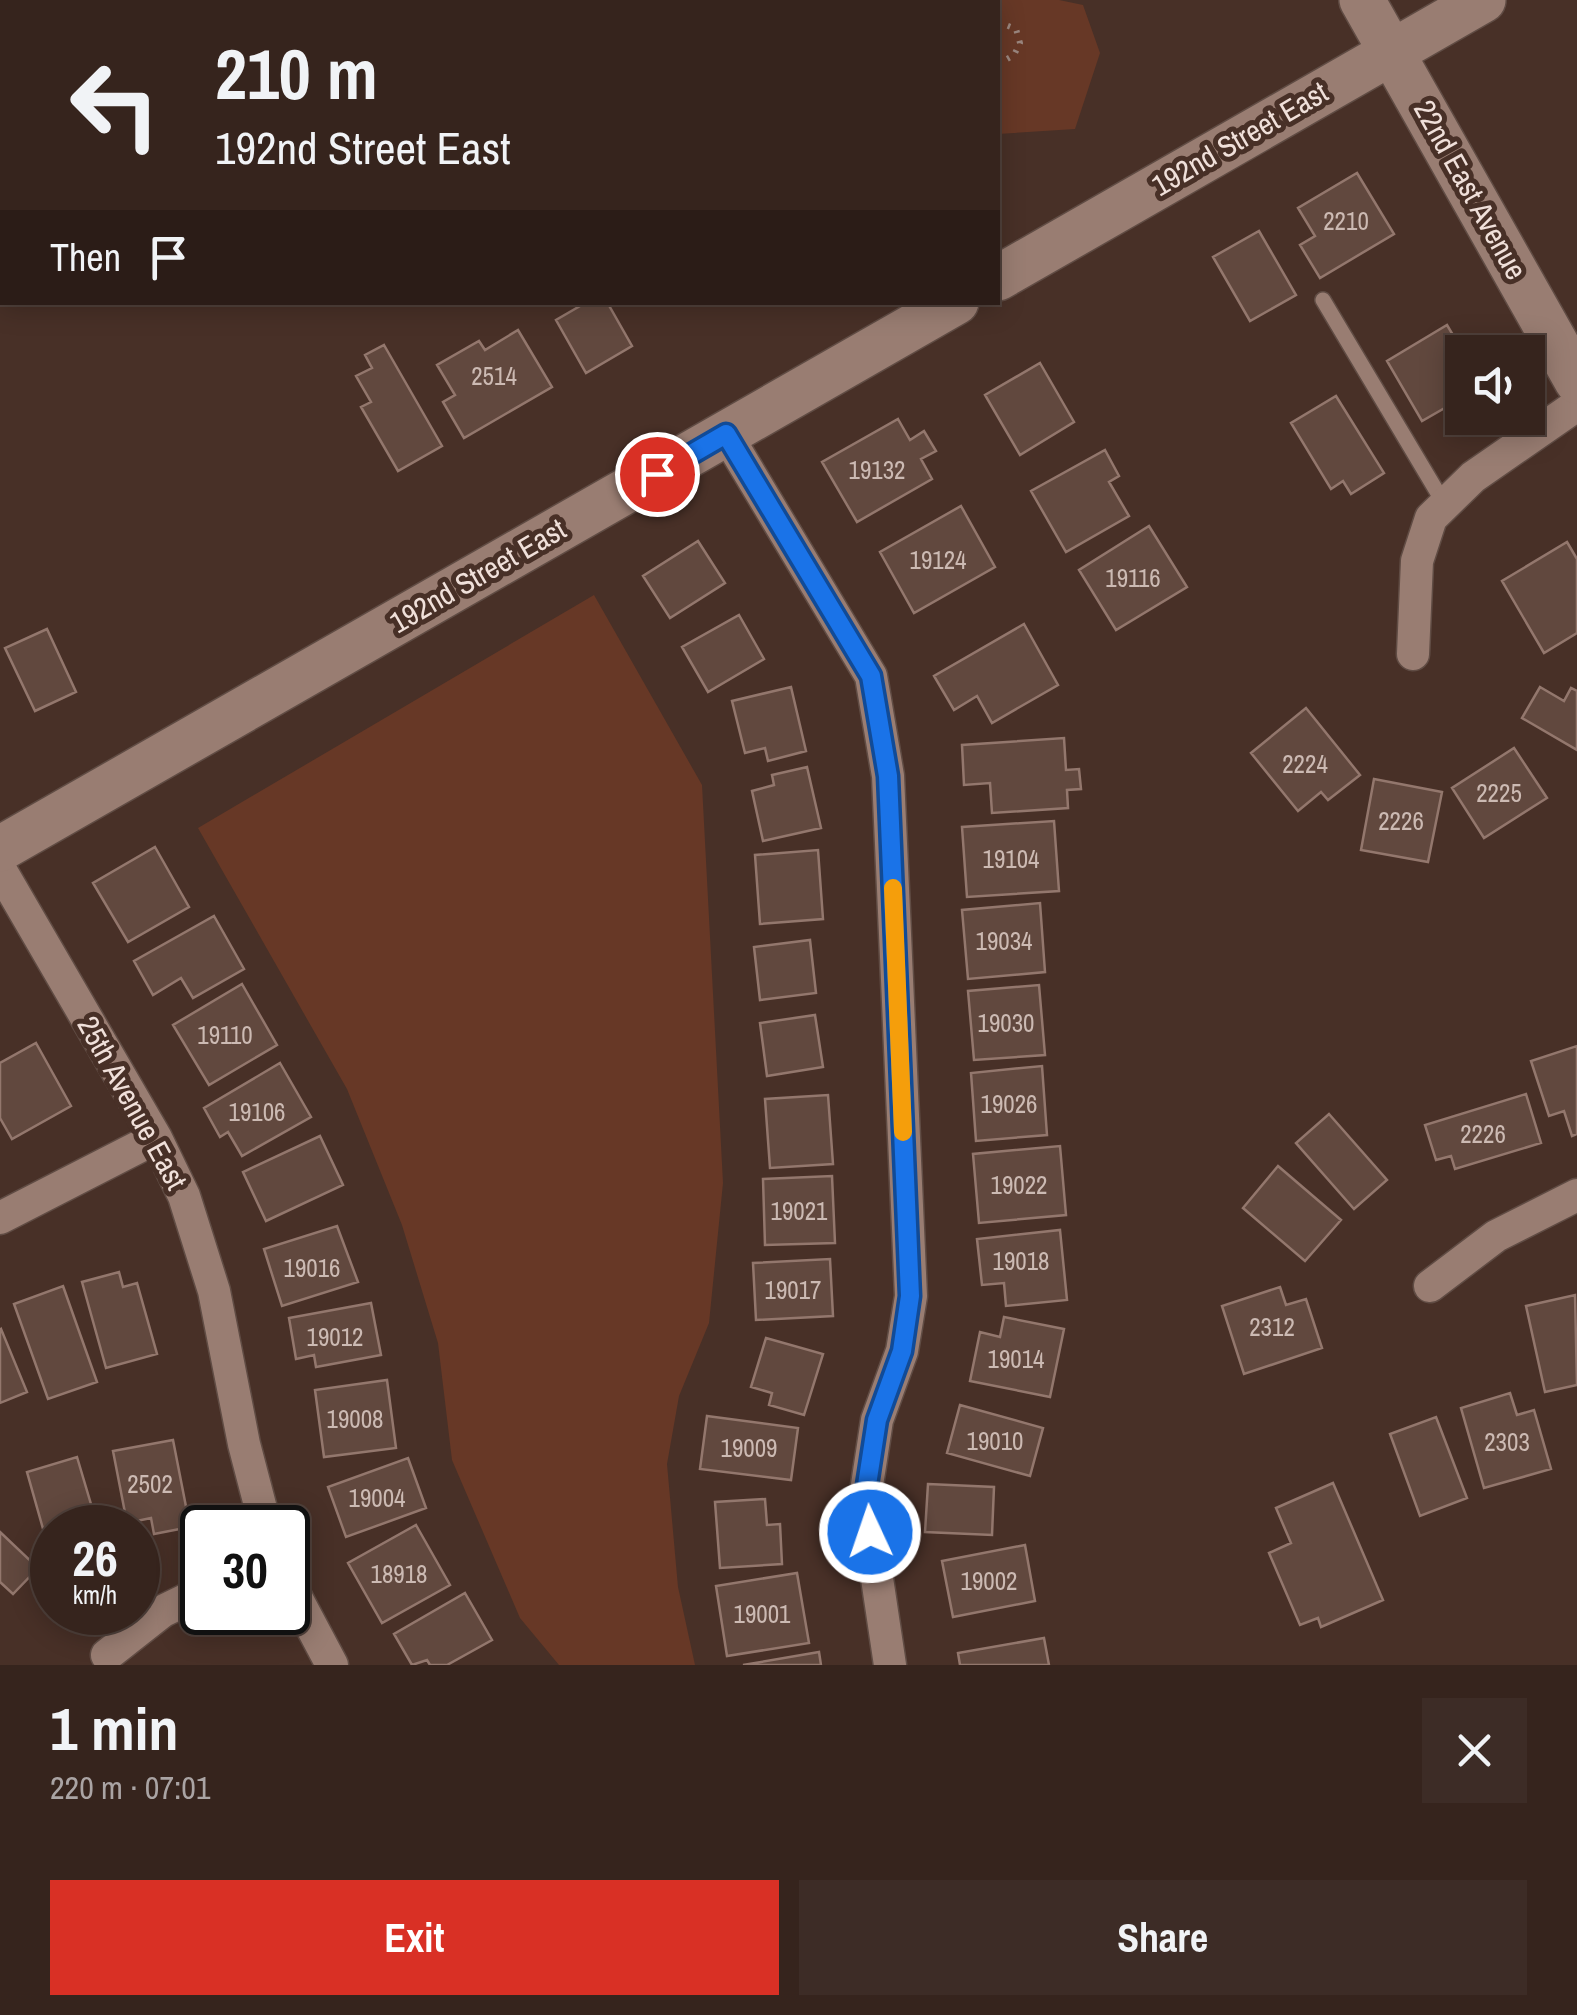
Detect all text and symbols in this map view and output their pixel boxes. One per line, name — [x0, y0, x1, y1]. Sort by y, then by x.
text: 210 m — [215, 27, 378, 121]
icon: left — [50, 40, 180, 170]
street label: 192nd Street East — [1144, 71, 1335, 205]
street label: 22nd East Avenue — [1405, 93, 1537, 286]
text: 192nd Street East — [215, 117, 510, 178]
house number: 2210 — [1323, 204, 1369, 238]
icon: arrive — [141, 230, 196, 285]
text: Then — [50, 232, 121, 283]
map controls — [1445, 335, 1545, 435]
button: sound — [1445, 335, 1545, 435]
house number: 2514 — [471, 359, 517, 393]
pin — [615, 432, 700, 517]
icon: arrive — [630, 447, 685, 502]
house number: 19132 — [848, 453, 906, 487]
street label: 192nd Street East — [382, 508, 573, 642]
house number: 19124 — [909, 543, 967, 577]
house number: 19116 — [1105, 561, 1161, 595]
house number: 2224 — [1282, 747, 1328, 781]
house number: 2225 — [1476, 776, 1522, 810]
house number: 2226 — [1378, 804, 1424, 838]
house number: 19104 — [982, 842, 1040, 876]
house number: 19034 — [975, 924, 1033, 958]
house number: 19030 — [977, 1006, 1035, 1040]
street label: 25th Avenue East — [69, 1009, 197, 1197]
house number: 19110 — [197, 1018, 253, 1052]
house number: 19026 — [980, 1087, 1038, 1121]
house number: 19106 — [228, 1095, 286, 1129]
house number: 2226 — [1460, 1117, 1506, 1151]
house number: 19022 — [990, 1168, 1048, 1202]
house number: 19021 — [770, 1194, 828, 1228]
house number: 19018 — [992, 1244, 1050, 1278]
house number: 19016 — [283, 1251, 341, 1285]
house number: 19017 — [764, 1273, 822, 1307]
house number: 2312 — [1249, 1310, 1295, 1344]
house number: 19012 — [306, 1320, 364, 1354]
house number: 19014 — [987, 1342, 1045, 1376]
house number: 19008 — [326, 1402, 384, 1436]
house number: 19010 — [966, 1424, 1024, 1458]
house number: 2303 — [1484, 1425, 1530, 1459]
house number: 19009 — [720, 1431, 778, 1465]
house number: 2502 — [127, 1467, 173, 1501]
position arrow — [818, 1480, 922, 1584]
house number: 19004 — [348, 1481, 406, 1515]
speed limit sign: 30 — [180, 1505, 310, 1635]
text: 26 — [72, 1524, 118, 1592]
house number: 18918 — [370, 1557, 428, 1591]
house number: 19002 — [960, 1564, 1018, 1598]
text: km/h — [73, 1578, 117, 1612]
house number: 19001 — [733, 1597, 791, 1631]
text: 1 min — [50, 1688, 179, 1769]
button: close — [1422, 1698, 1527, 1803]
text: 220 m · 07:01 — [50, 1766, 210, 1809]
button: Exit — [50, 1880, 779, 1995]
button: Share — [799, 1880, 1527, 1995]

